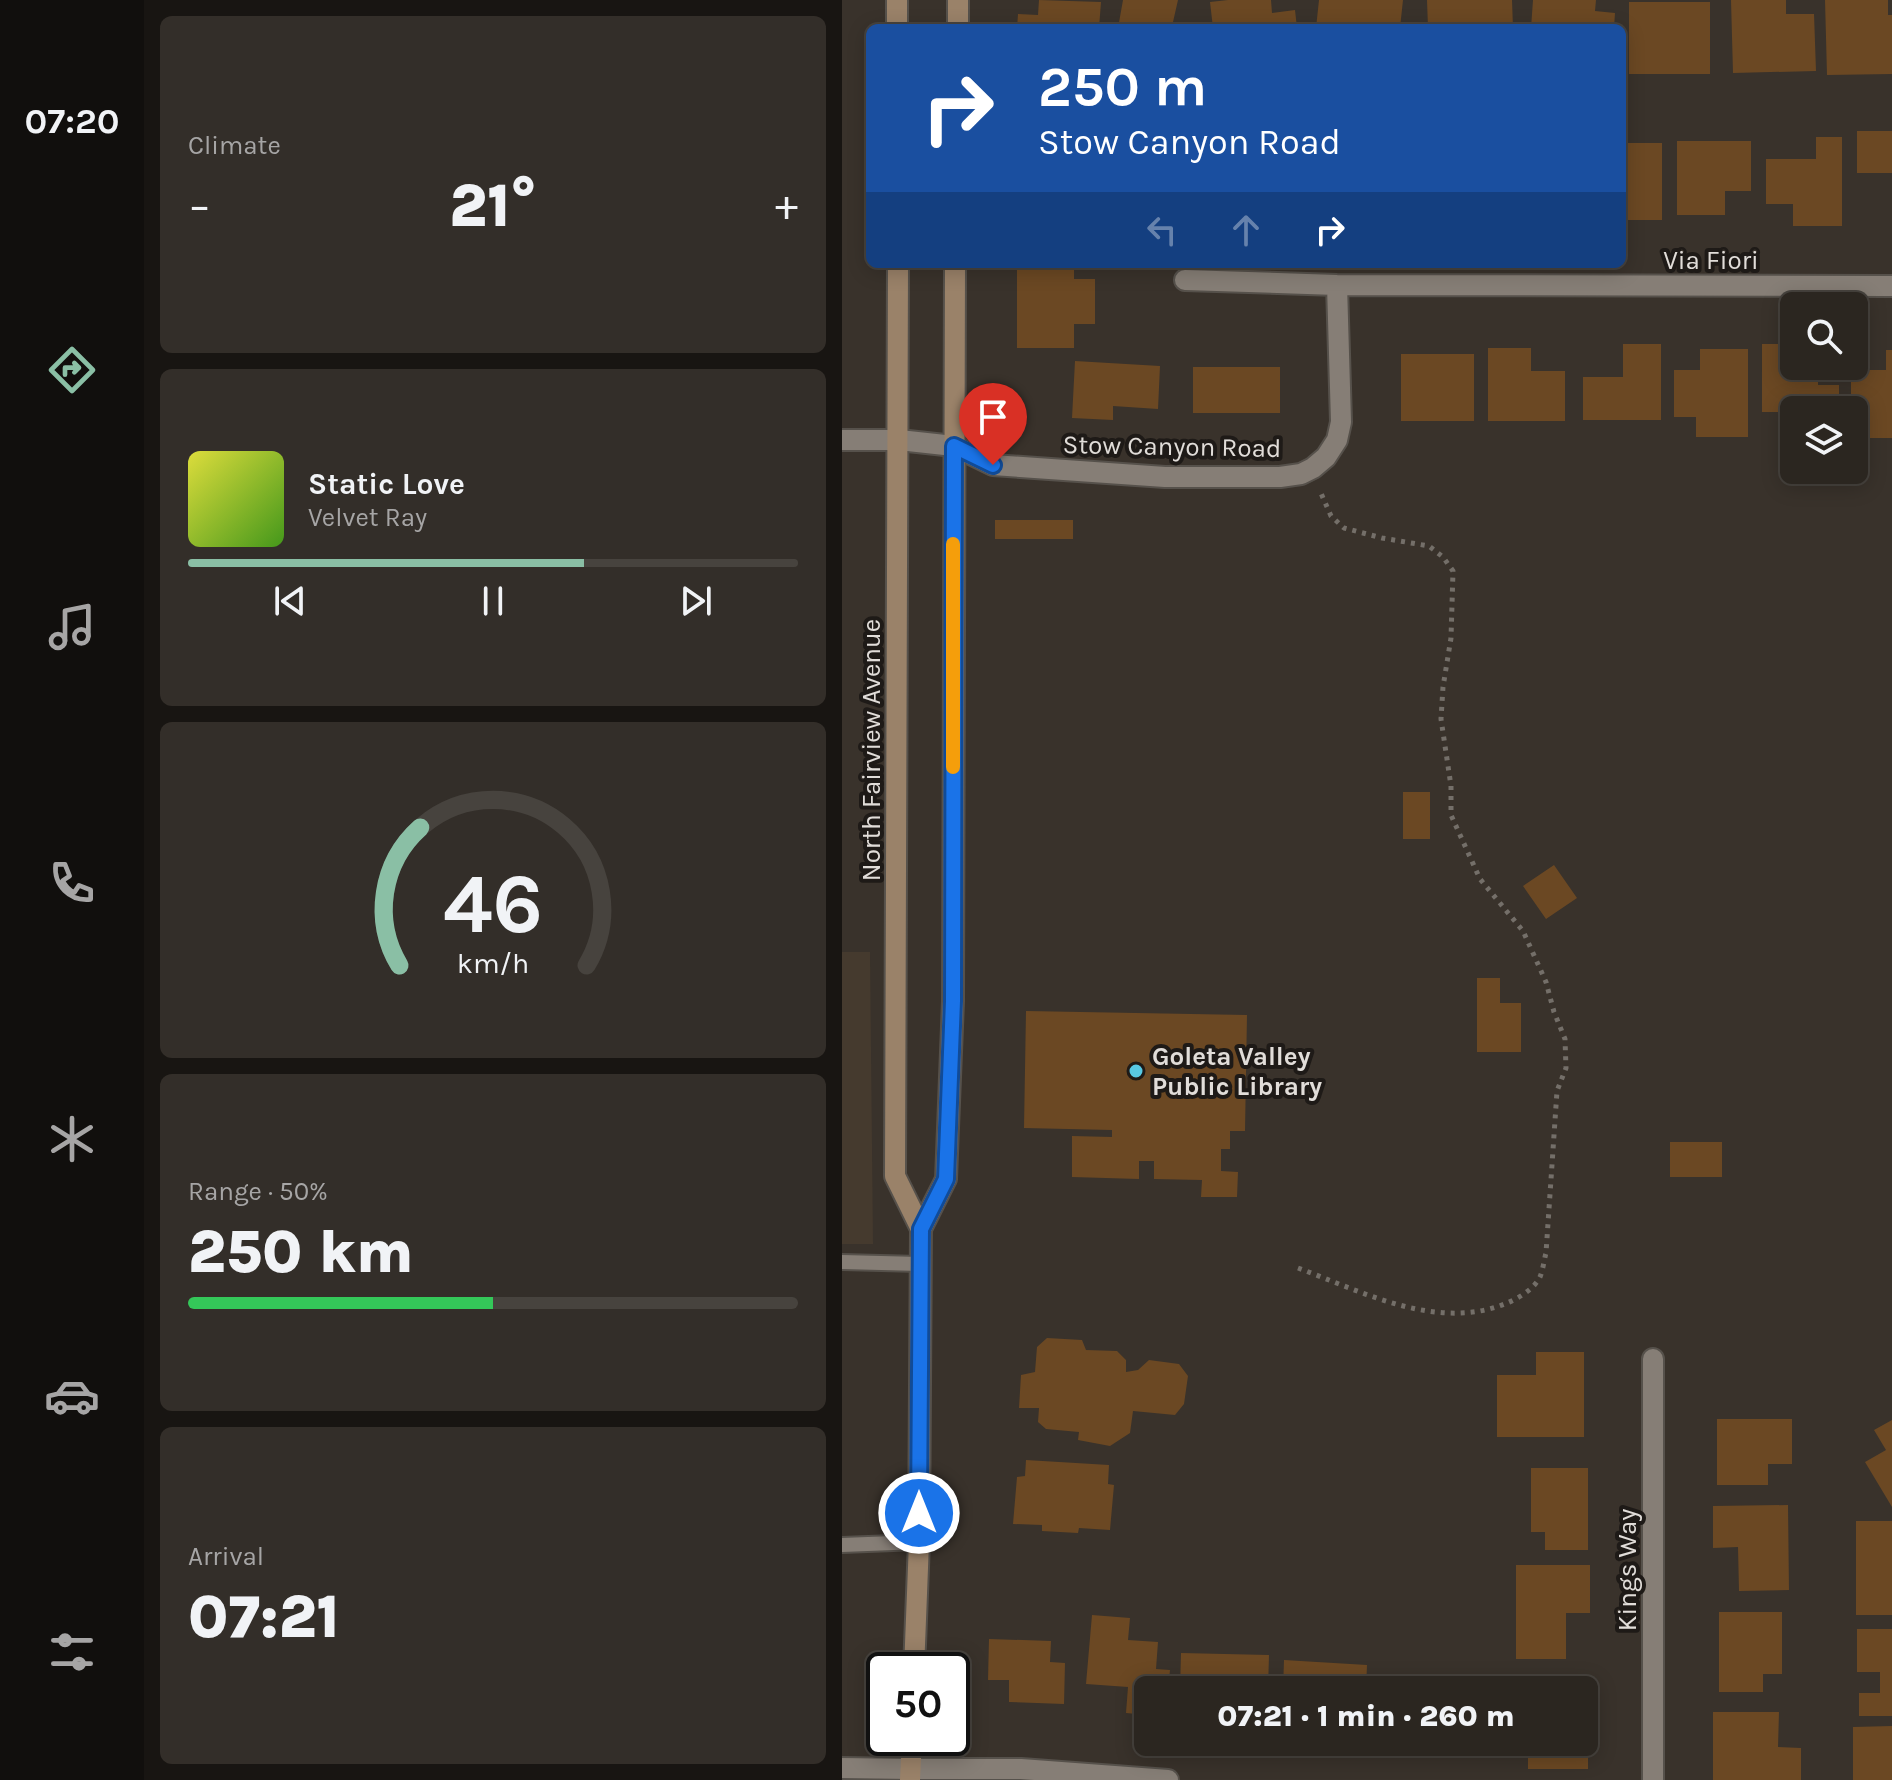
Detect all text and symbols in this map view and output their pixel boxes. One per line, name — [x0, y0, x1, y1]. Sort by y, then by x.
text: 250 m — [1038, 54, 1207, 119]
icon: right — [906, 56, 1010, 160]
text: 07:20 — [25, 100, 119, 142]
text: Stow Canyon Road — [1038, 121, 1341, 163]
text: Climate — [188, 130, 281, 161]
text: 21° — [449, 171, 537, 241]
text: − — [188, 180, 211, 231]
text: + — [775, 180, 798, 231]
icon: left — [1140, 208, 1184, 252]
icon: ahead — [1224, 208, 1268, 252]
icon: right — [1308, 208, 1352, 252]
street label: Via Fiori — [1663, 245, 1759, 276]
map controls — [1780, 292, 1868, 484]
button: search — [1780, 292, 1868, 380]
icon: directions — [44, 342, 100, 398]
pin — [959, 383, 1027, 465]
icon: arrive — [971, 395, 1015, 439]
button: layers — [1780, 396, 1868, 484]
street label: Stow Canyon Road — [1062, 429, 1282, 464]
text: Static Love — [308, 466, 465, 502]
text: Velvet Ray — [308, 502, 427, 533]
icon: previous — [268, 579, 312, 623]
icon: pause — [471, 579, 515, 623]
icon: next — [674, 579, 718, 623]
icon: music — [44, 599, 100, 655]
street label: North Fairview Avenue — [856, 619, 887, 881]
icon: phone — [44, 855, 100, 911]
text: 46 — [443, 856, 543, 953]
text: km/h — [457, 947, 529, 980]
place label: Goleta Valley Public Library — [1152, 1041, 1322, 1102]
marker: Goleta Valley Public Library — [1127, 1062, 1145, 1080]
icon: climate — [44, 1111, 100, 1167]
text: Range · 50% — [188, 1176, 328, 1207]
text: 250 km — [188, 1217, 414, 1287]
icon: car — [44, 1368, 100, 1424]
position arrow — [877, 1471, 961, 1555]
street label: Kings Way — [1612, 1509, 1643, 1631]
text: Arrival — [188, 1541, 264, 1572]
text: 07:21 — [188, 1582, 340, 1652]
icon: filters — [44, 1624, 100, 1680]
speed limit sign: 50 — [866, 1652, 970, 1756]
text: 07:21 · 1 min · 260 m — [1217, 1698, 1515, 1734]

